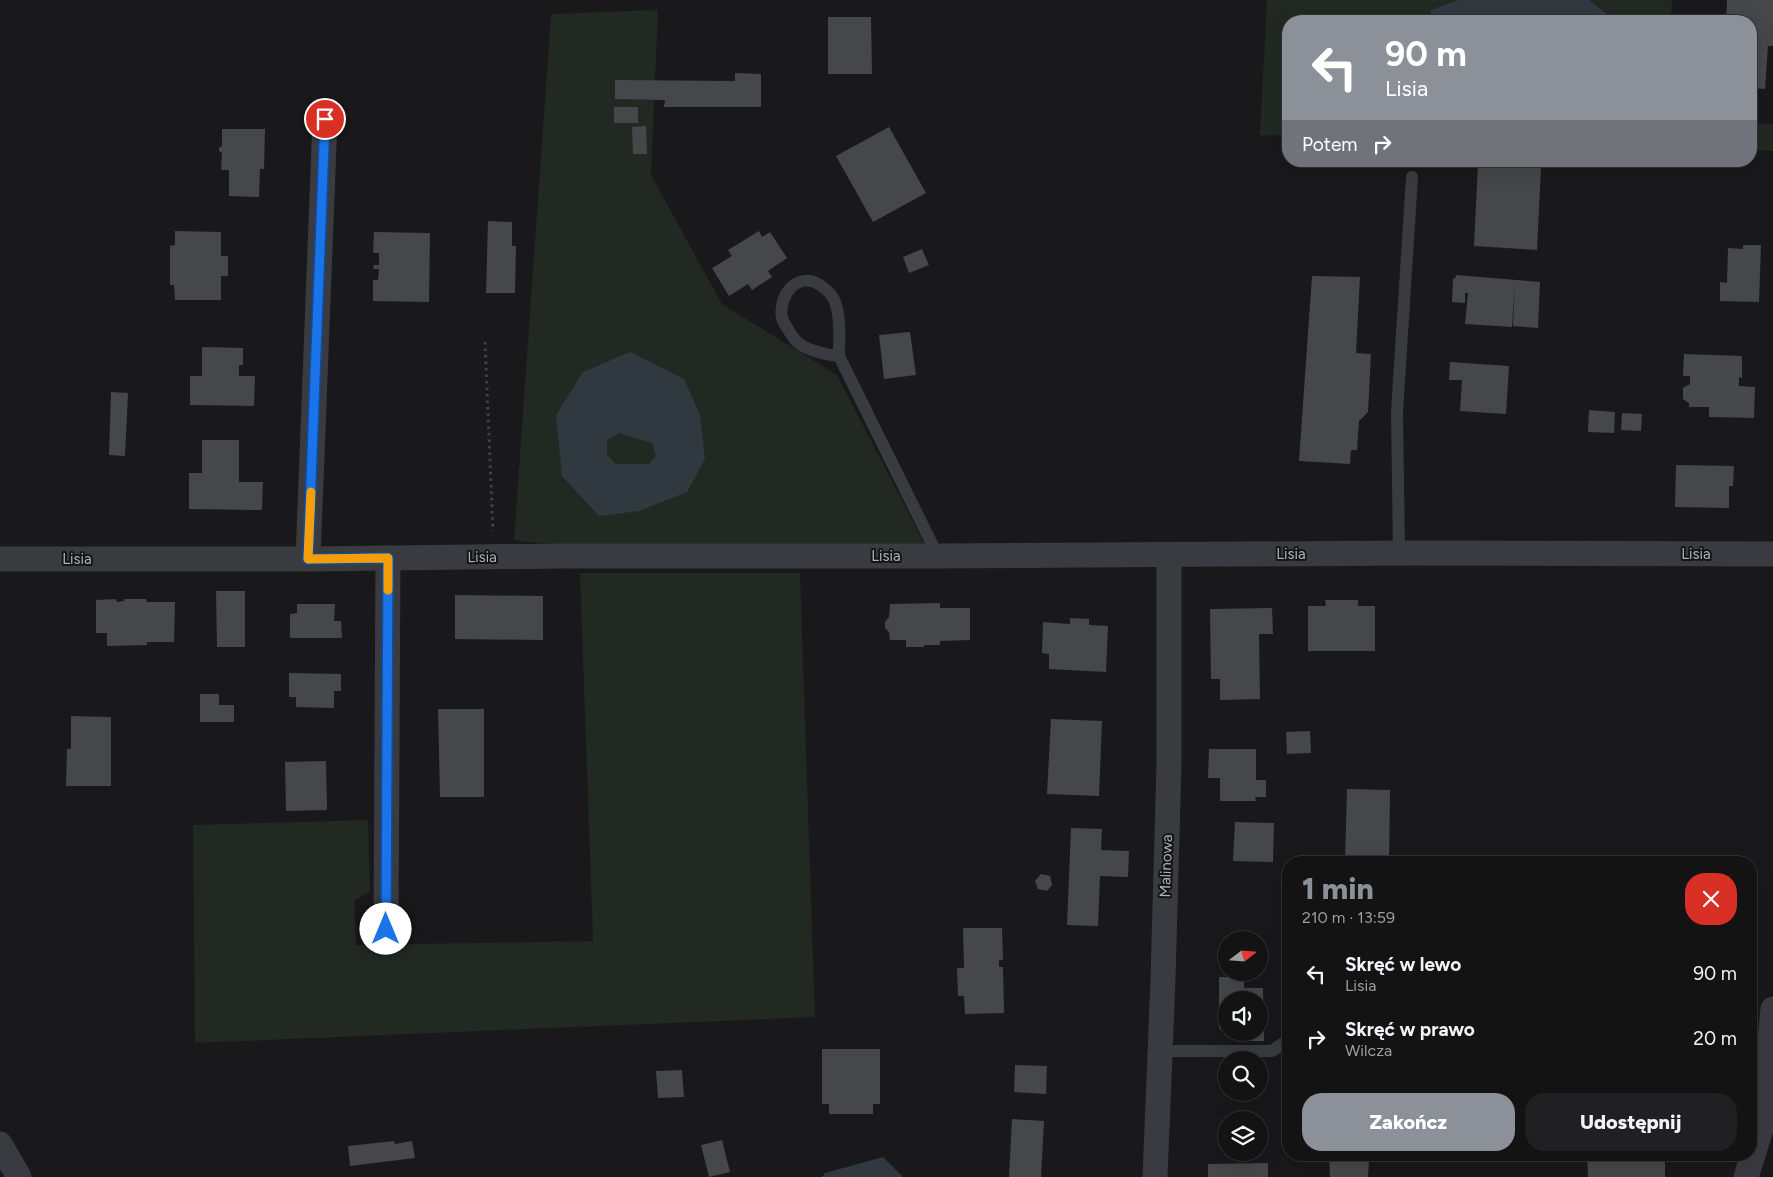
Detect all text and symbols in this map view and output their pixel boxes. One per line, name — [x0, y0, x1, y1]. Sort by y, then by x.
text: 90 m — [1385, 33, 1467, 75]
icon: left — [1302, 35, 1367, 100]
text: Lisia — [1385, 75, 1428, 102]
pin — [304, 98, 346, 140]
icon: arrive — [311, 105, 339, 133]
icon: right — [1368, 130, 1396, 158]
text: Potem — [1302, 133, 1358, 156]
street label: Lisia — [1276, 545, 1306, 563]
street label: Lisia — [1681, 545, 1711, 563]
street label: Lisia — [871, 547, 901, 565]
street label: Lisia — [467, 548, 497, 566]
street label: Lisia — [62, 550, 92, 568]
street label: Malinowa — [1156, 834, 1176, 898]
text: 1 min — [1302, 870, 1374, 907]
button: close — [1685, 873, 1737, 925]
position arrow — [359, 902, 411, 954]
text: 210 m · 13:59 — [1302, 908, 1395, 927]
north arrow — [1218, 931, 1268, 981]
map controls — [1218, 931, 1268, 1161]
text: Skręć w lewo — [1345, 953, 1461, 976]
icon: left — [1302, 960, 1330, 988]
text: 90 m — [1693, 962, 1737, 985]
text: Lisia — [1345, 976, 1376, 995]
button: sound — [1218, 991, 1268, 1041]
text: Skręć w prawo — [1345, 1018, 1475, 1041]
icon: right — [1302, 1025, 1330, 1053]
text: 20 m — [1693, 1027, 1737, 1050]
text: Wilcza — [1345, 1041, 1392, 1060]
button: search — [1218, 1051, 1268, 1101]
button: Zakończ — [1302, 1093, 1515, 1151]
button: Udostępnij — [1525, 1093, 1737, 1151]
button: layers — [1218, 1111, 1268, 1161]

